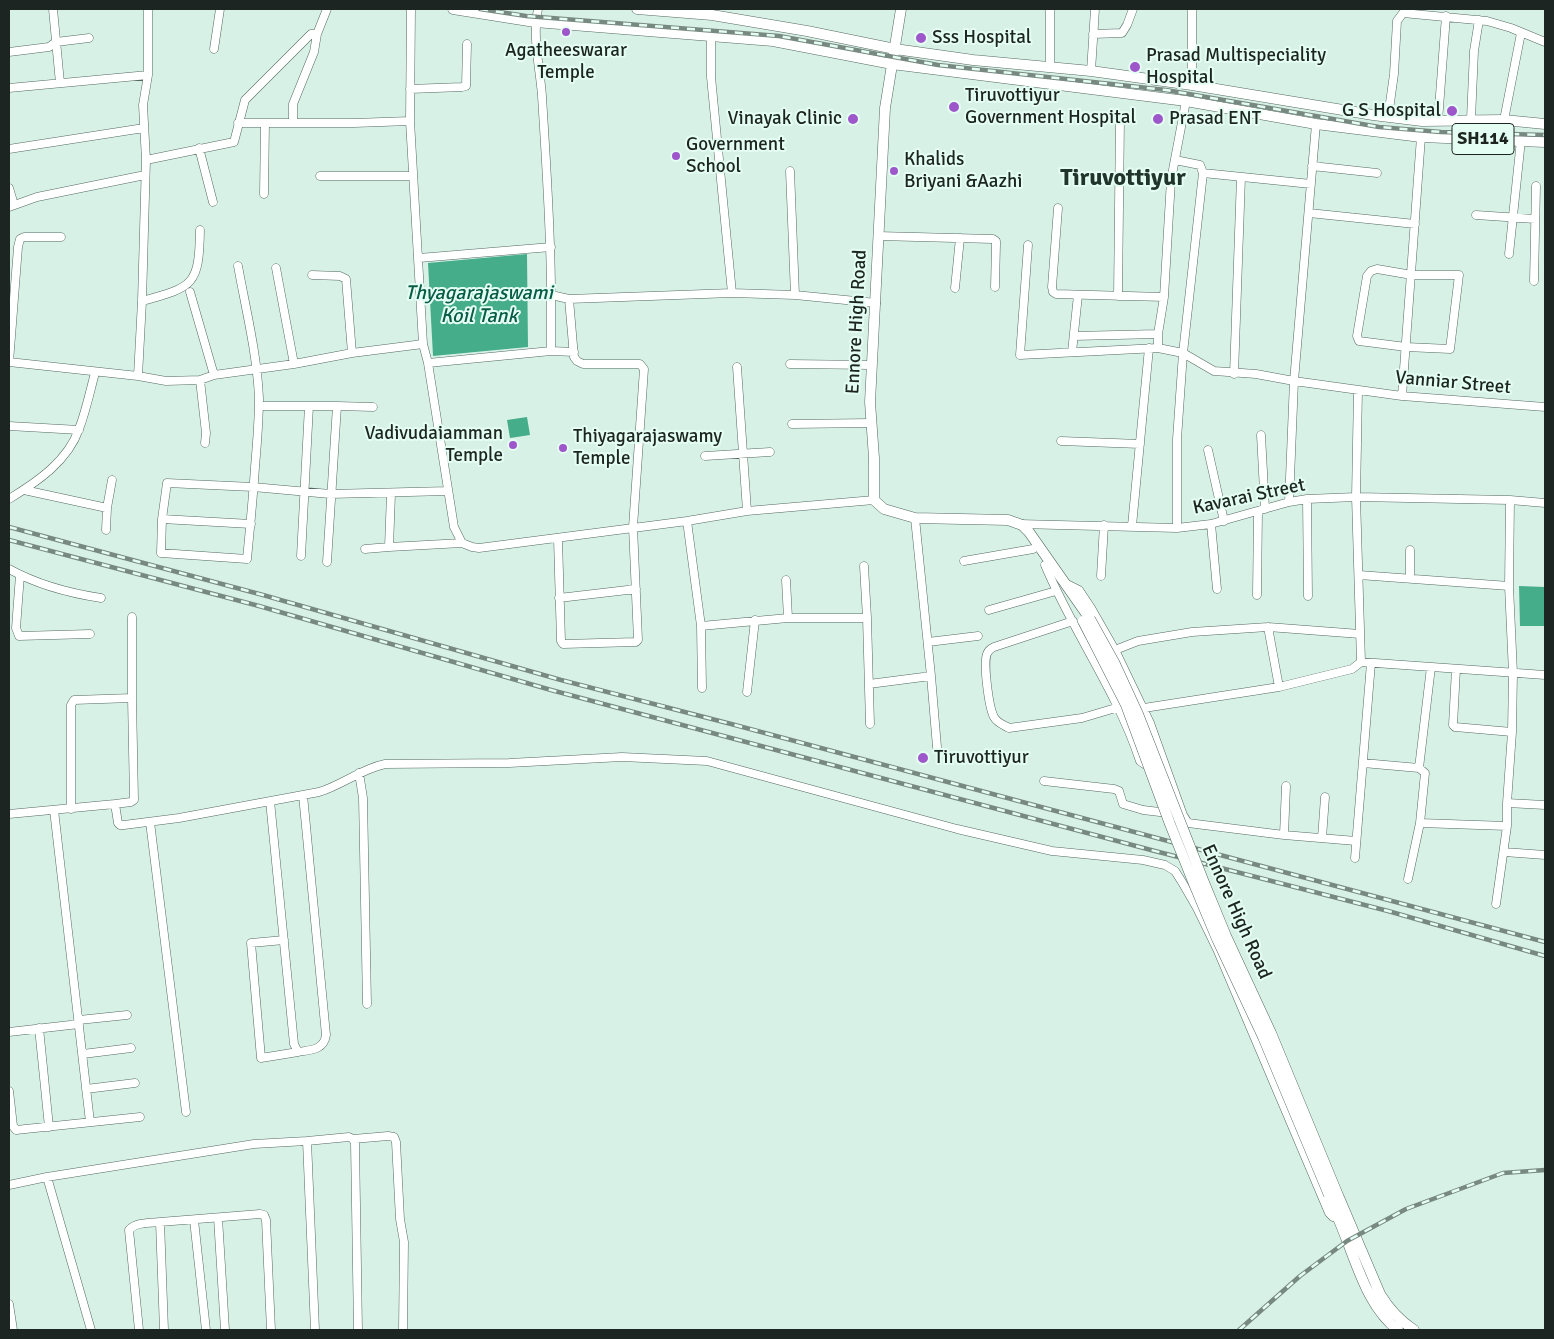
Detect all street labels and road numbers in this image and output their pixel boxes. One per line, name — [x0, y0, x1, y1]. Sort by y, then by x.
road number: SH114 — [1452, 124, 1514, 154]
street label: Ennore High Road — [842, 249, 872, 395]
street label: Vanniar Street — [1394, 367, 1512, 399]
street label: Kavarai Street — [1191, 474, 1307, 520]
street label: Ennore High Road — [1196, 841, 1276, 983]

